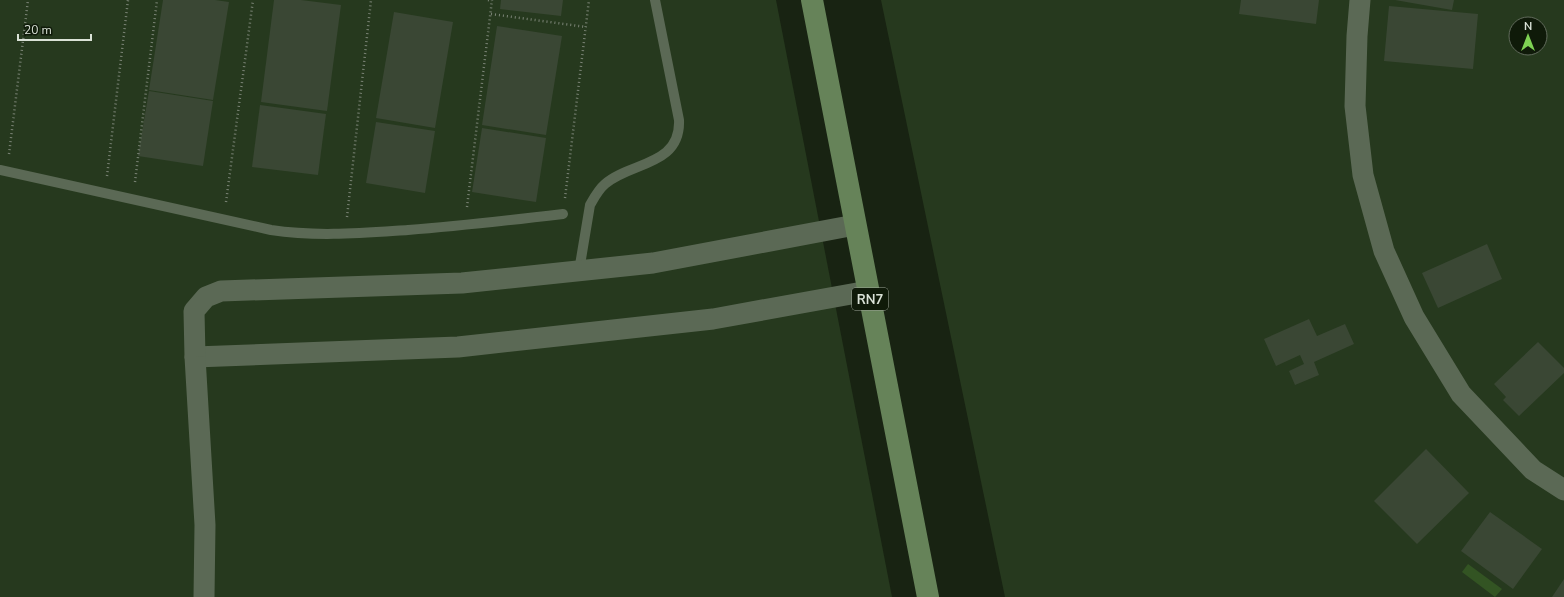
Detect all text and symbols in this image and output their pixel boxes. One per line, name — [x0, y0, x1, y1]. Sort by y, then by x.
scale bar — [18, 16, 91, 42]
north arrow — [1508, 16, 1548, 56]
text: N — [1524, 19, 1532, 34]
text: 20 m — [24, 22, 52, 38]
road number: RN7 — [852, 288, 888, 310]

